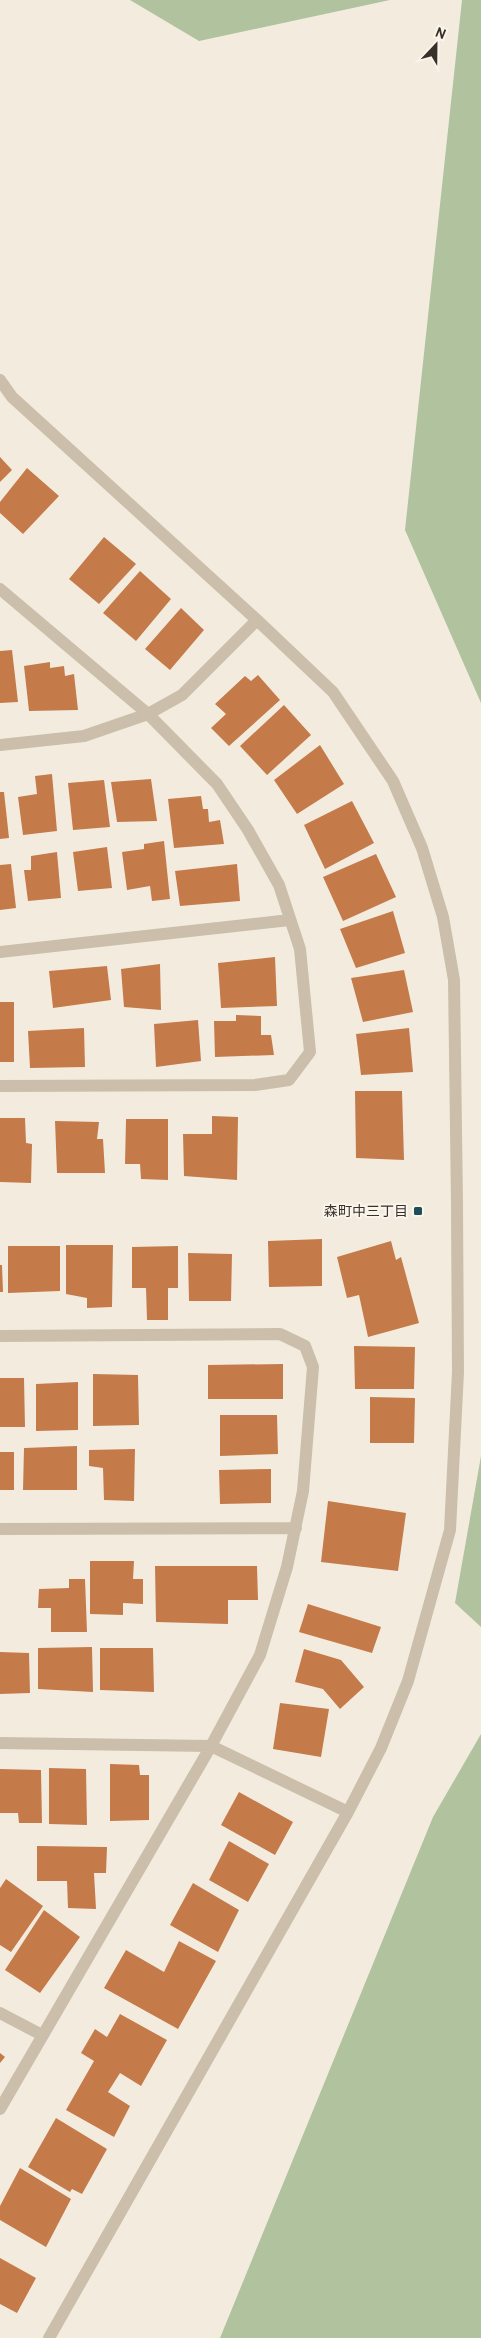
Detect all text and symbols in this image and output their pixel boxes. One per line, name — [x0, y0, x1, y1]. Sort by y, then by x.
north arrow — [411, 20, 461, 70]
text: N — [432, 25, 448, 44]
place label: 森町中三丁目 — [324, 1204, 408, 1221]
marker: 森町中三丁目 — [412, 1205, 424, 1217]

